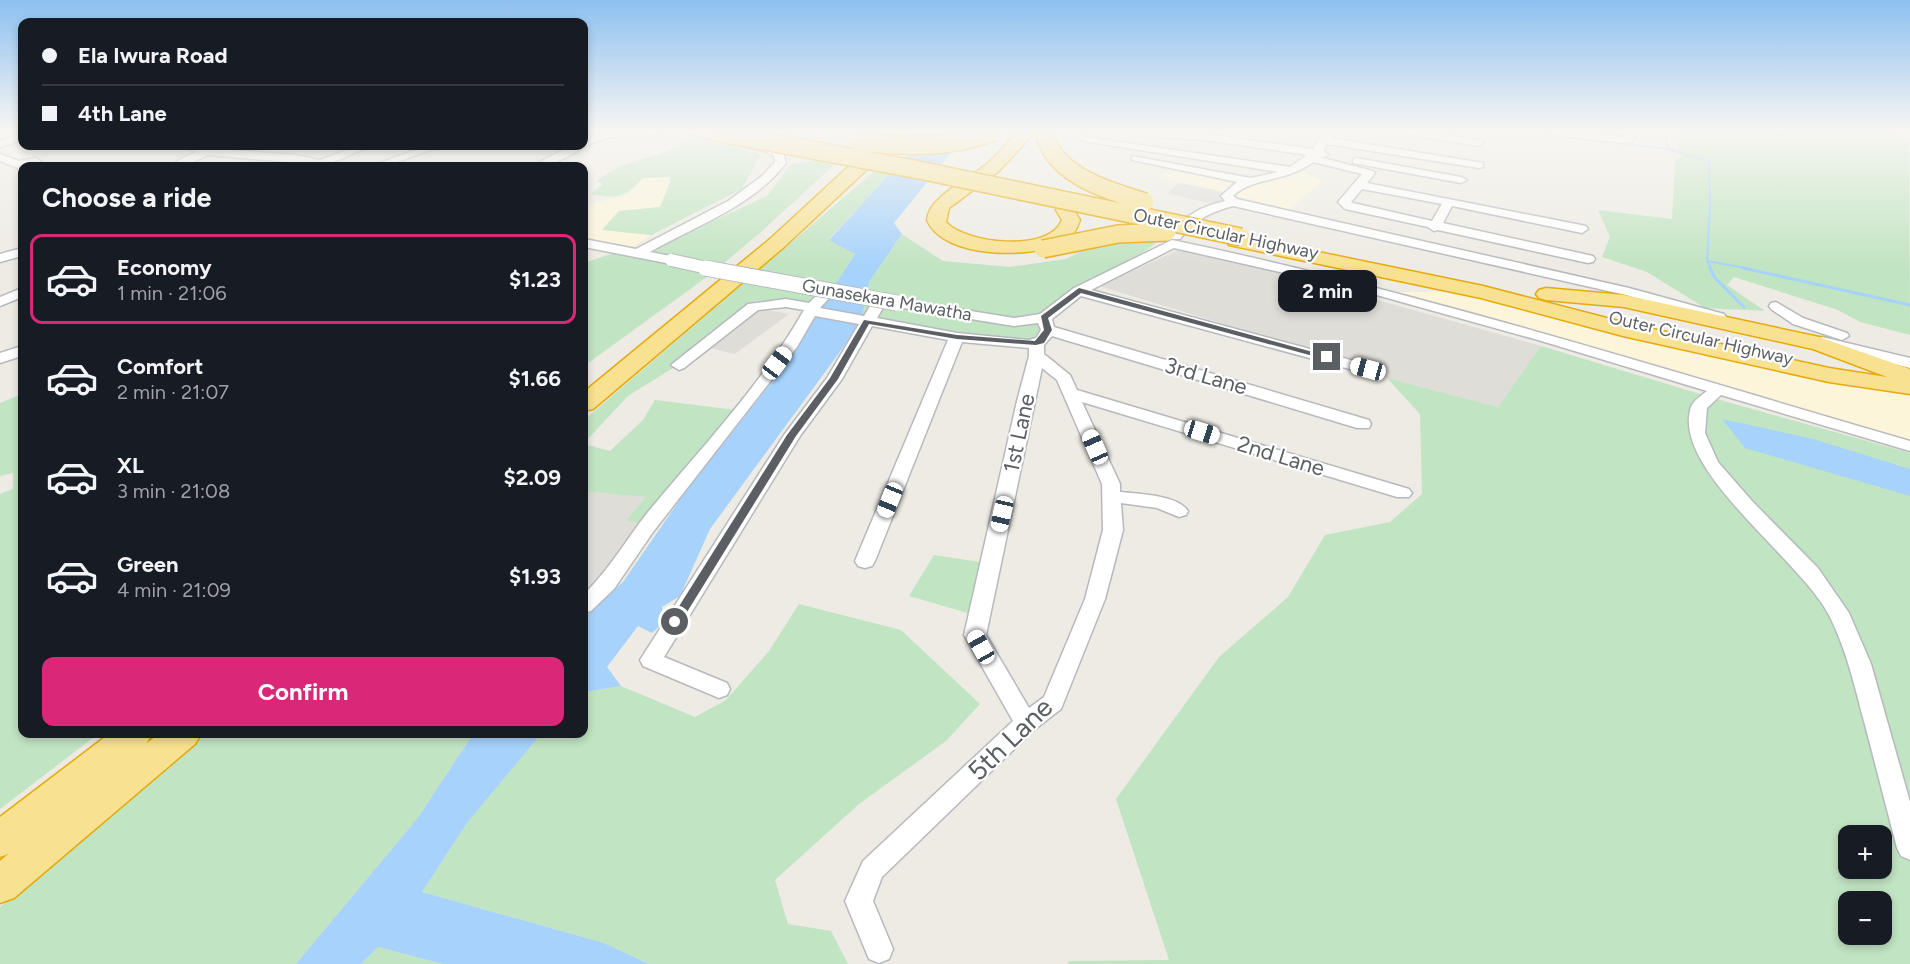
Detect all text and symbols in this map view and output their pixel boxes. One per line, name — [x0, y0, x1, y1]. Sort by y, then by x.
text: Ela Iwura Road — [78, 42, 228, 69]
text: 4th Lane — [78, 100, 167, 127]
text: Choose a ride — [42, 181, 211, 214]
street label: Outer Circular Highway — [1132, 204, 1321, 264]
icon: car — [45, 252, 99, 306]
text: Economy — [117, 254, 212, 281]
text: $1.23 — [509, 266, 561, 293]
callout: 2 min — [1278, 270, 1376, 312]
street label: Gunasekara Mawatha — [800, 274, 974, 326]
text: 2 min — [1302, 279, 1353, 303]
text: 1 min · 21:06 — [117, 281, 227, 305]
street label: Outer Circular Highway — [1607, 306, 1796, 370]
car — [759, 343, 795, 383]
route end — [1313, 343, 1340, 370]
icon: car — [45, 351, 99, 405]
street label: 3rd Lane — [1162, 351, 1250, 401]
text: Comfort — [117, 353, 203, 380]
car — [1348, 356, 1388, 382]
text: $1.66 — [509, 365, 561, 392]
text: 2 min · 21:07 — [117, 380, 229, 404]
street label: 1st Lane — [997, 391, 1041, 475]
car — [1182, 418, 1222, 446]
car — [1079, 427, 1111, 467]
street label: 2nd Lane — [1234, 430, 1328, 482]
icon: car — [45, 450, 99, 504]
text: XL — [117, 452, 144, 479]
text: $2.09 — [504, 464, 561, 491]
text: 3 min · 21:08 — [117, 479, 230, 503]
car — [875, 480, 905, 520]
car — [989, 494, 1015, 534]
icon: car — [45, 549, 99, 603]
text: Green — [117, 551, 179, 578]
text: $1.93 — [509, 563, 561, 590]
text: 4 min · 21:09 — [117, 578, 231, 602]
route start — [661, 608, 688, 635]
car — [964, 627, 998, 667]
button: Confirm — [42, 657, 564, 726]
street label: 5th Lane — [961, 691, 1059, 787]
map controls — [1838, 825, 1892, 945]
button: + — [1838, 825, 1892, 879]
button: − — [1838, 891, 1892, 945]

